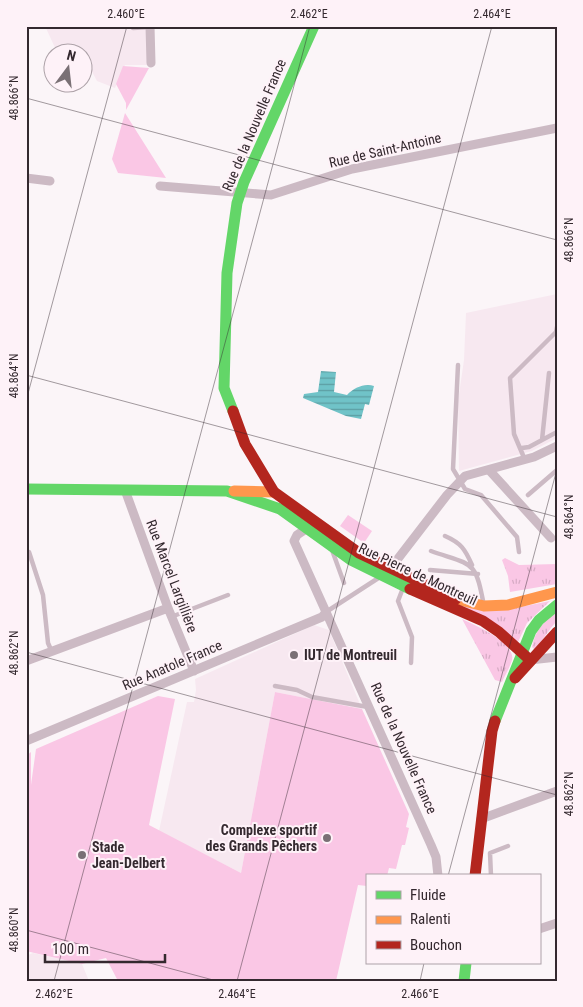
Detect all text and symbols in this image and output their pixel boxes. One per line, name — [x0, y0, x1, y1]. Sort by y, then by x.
text: 2.460°E — [107, 7, 145, 21]
text: 2.462°E — [290, 7, 328, 21]
text: 2.464°E — [473, 7, 511, 21]
north arrow — [42, 42, 92, 92]
text: N — [65, 47, 78, 64]
street label: Rue de la Nouvelle France — [219, 56, 289, 193]
text: 48.866°N — [7, 76, 21, 120]
street label: Rue de Saint-Antoine — [327, 129, 443, 171]
text: 48.866°N — [562, 218, 576, 262]
text: 48.864°N — [7, 354, 21, 398]
text: 48.864°N — [562, 495, 576, 539]
street label: Rue Marcel Largillière — [143, 517, 201, 635]
street label: Rue Pierre de Montreuil — [356, 540, 480, 608]
text: 48.862°N — [7, 631, 21, 675]
street label: Rue Anatole France — [120, 637, 225, 693]
place label: IUT de Montreuil — [304, 647, 397, 663]
marker: IUT de Montreuil — [288, 649, 300, 661]
street label: Rue de la Nouvelle France — [368, 680, 440, 817]
text: 48.862°N — [562, 772, 576, 816]
place label: Complexe sportif des Grands Pêchers — [206, 822, 317, 854]
marker: Complexe sportif des Grands Pêchers — [321, 832, 333, 844]
place label: Stade Jean-Delbert — [92, 839, 165, 871]
marker: Stade Jean-Delbert — [76, 849, 88, 861]
legend — [366, 874, 540, 964]
text: Fluide — [410, 886, 446, 904]
text: 48.860°N — [7, 908, 21, 952]
text: Ralenti — [410, 910, 451, 928]
scale bar — [45, 932, 165, 964]
text: Bouchon — [410, 936, 462, 954]
text: 100 m — [52, 940, 89, 958]
text: 2.462°E — [35, 987, 73, 1001]
text: 2.464°E — [218, 987, 256, 1001]
text: 2.466°E — [401, 987, 439, 1001]

